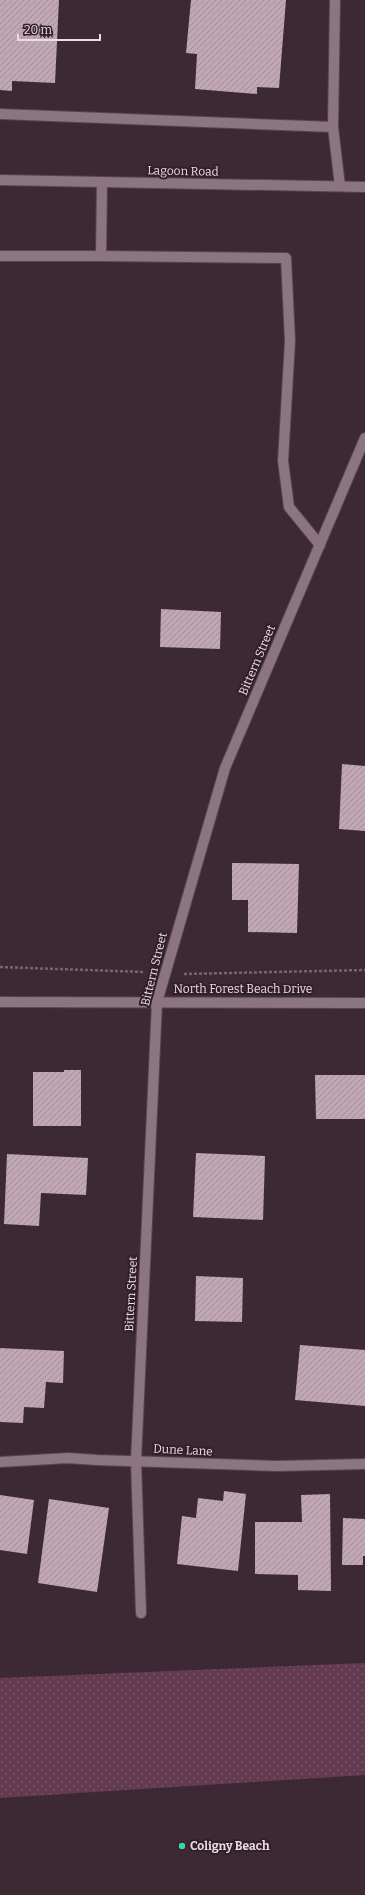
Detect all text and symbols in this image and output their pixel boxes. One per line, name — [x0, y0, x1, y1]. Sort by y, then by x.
scale bar — [18, 16, 100, 42]
text: 20 m — [24, 23, 53, 37]
street label: Lagoon Road — [147, 163, 219, 179]
street label: Bittern Street — [236, 622, 278, 697]
street label: Bittern Street — [138, 930, 170, 1007]
street label: North Forest Beach Drive — [174, 982, 312, 996]
street label: Bittern Street — [122, 1255, 140, 1332]
street label: Dune Lane — [153, 1441, 213, 1459]
place label: Coligny Beach — [190, 1839, 270, 1853]
marker: Coligny Beach — [177, 1841, 187, 1851]

